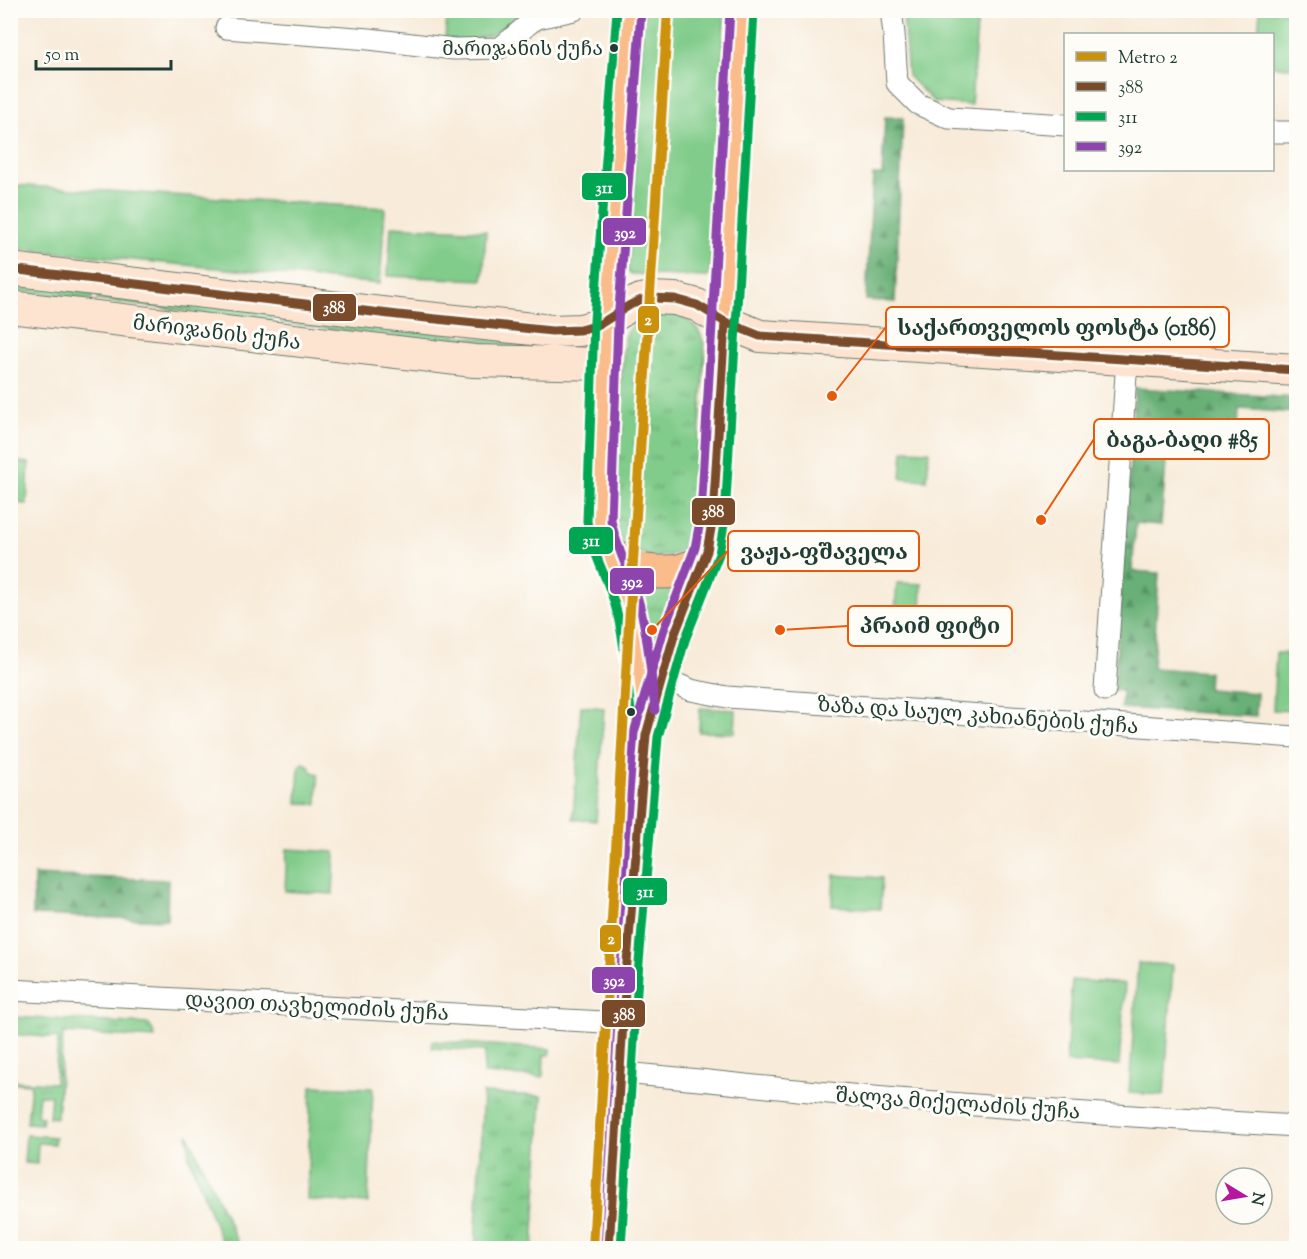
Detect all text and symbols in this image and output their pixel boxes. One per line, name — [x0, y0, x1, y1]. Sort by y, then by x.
scale bar — [36, 33, 171, 71]
legend — [1064, 33, 1274, 171]
place label: მარიჯანის ქუჩა — [442, 36, 603, 65]
marker: მარიჯანის ქუჩა — [608, 42, 620, 54]
text: 50 m — [44, 43, 80, 69]
text: Metro 2 — [1118, 46, 1178, 72]
text: 388 — [1118, 76, 1143, 102]
text: 311 — [1118, 106, 1138, 132]
text: 392 — [1118, 136, 1143, 162]
line badge: 311 — [581, 172, 627, 201]
text: 311 — [595, 178, 613, 201]
line badge: 392 — [602, 217, 647, 246]
text: 392 — [614, 223, 636, 246]
line badge: 388 — [312, 293, 357, 322]
text: 388 — [323, 298, 345, 321]
line badge: 2 — [637, 305, 660, 334]
callout: საქართველოს ფოსტა (0186) — [886, 307, 1229, 347]
street label: მარიჯანის ქუჩა — [131, 309, 302, 359]
text: 2 — [644, 310, 652, 333]
text: საქართველოს ფოსტა (0186) — [897, 314, 1217, 346]
callout: ბაგა-ბაღი #85 — [1094, 419, 1269, 459]
text: ბაგა-ბაღი #85 — [1106, 426, 1258, 458]
line badge: 388 — [691, 497, 736, 526]
text: 388 — [702, 502, 724, 525]
line badge: 311 — [568, 526, 614, 555]
text: 311 — [582, 531, 600, 554]
callout: ვაჟა-ფშაველა — [728, 531, 919, 571]
text: ვაჟა-ფშაველა — [740, 538, 908, 570]
line badge: 392 — [609, 567, 655, 595]
text: 392 — [621, 572, 643, 595]
callout: პრაიმ ფიტი — [848, 606, 1012, 646]
text: პრაიმ ფიტი — [860, 612, 1000, 644]
street label: ზაზა და საულ კახიანების ქუჩა — [816, 691, 1139, 743]
unlabelled marker — [625, 706, 637, 718]
line badge: 311 — [622, 877, 668, 906]
text: 311 — [636, 882, 654, 905]
line badge: 2 — [599, 924, 622, 953]
text: 2 — [607, 929, 615, 952]
line badge: 392 — [591, 966, 636, 994]
text: 392 — [603, 971, 625, 994]
street label: დავით თავხელიძის ქუჩა — [184, 986, 450, 1030]
line badge: 388 — [601, 999, 646, 1028]
text: 388 — [613, 1005, 635, 1028]
street label: შალვა მიქელაძის ქუჩა — [835, 1081, 1081, 1129]
north arrow — [1214, 1166, 1274, 1226]
text: N — [1244, 1190, 1269, 1207]

